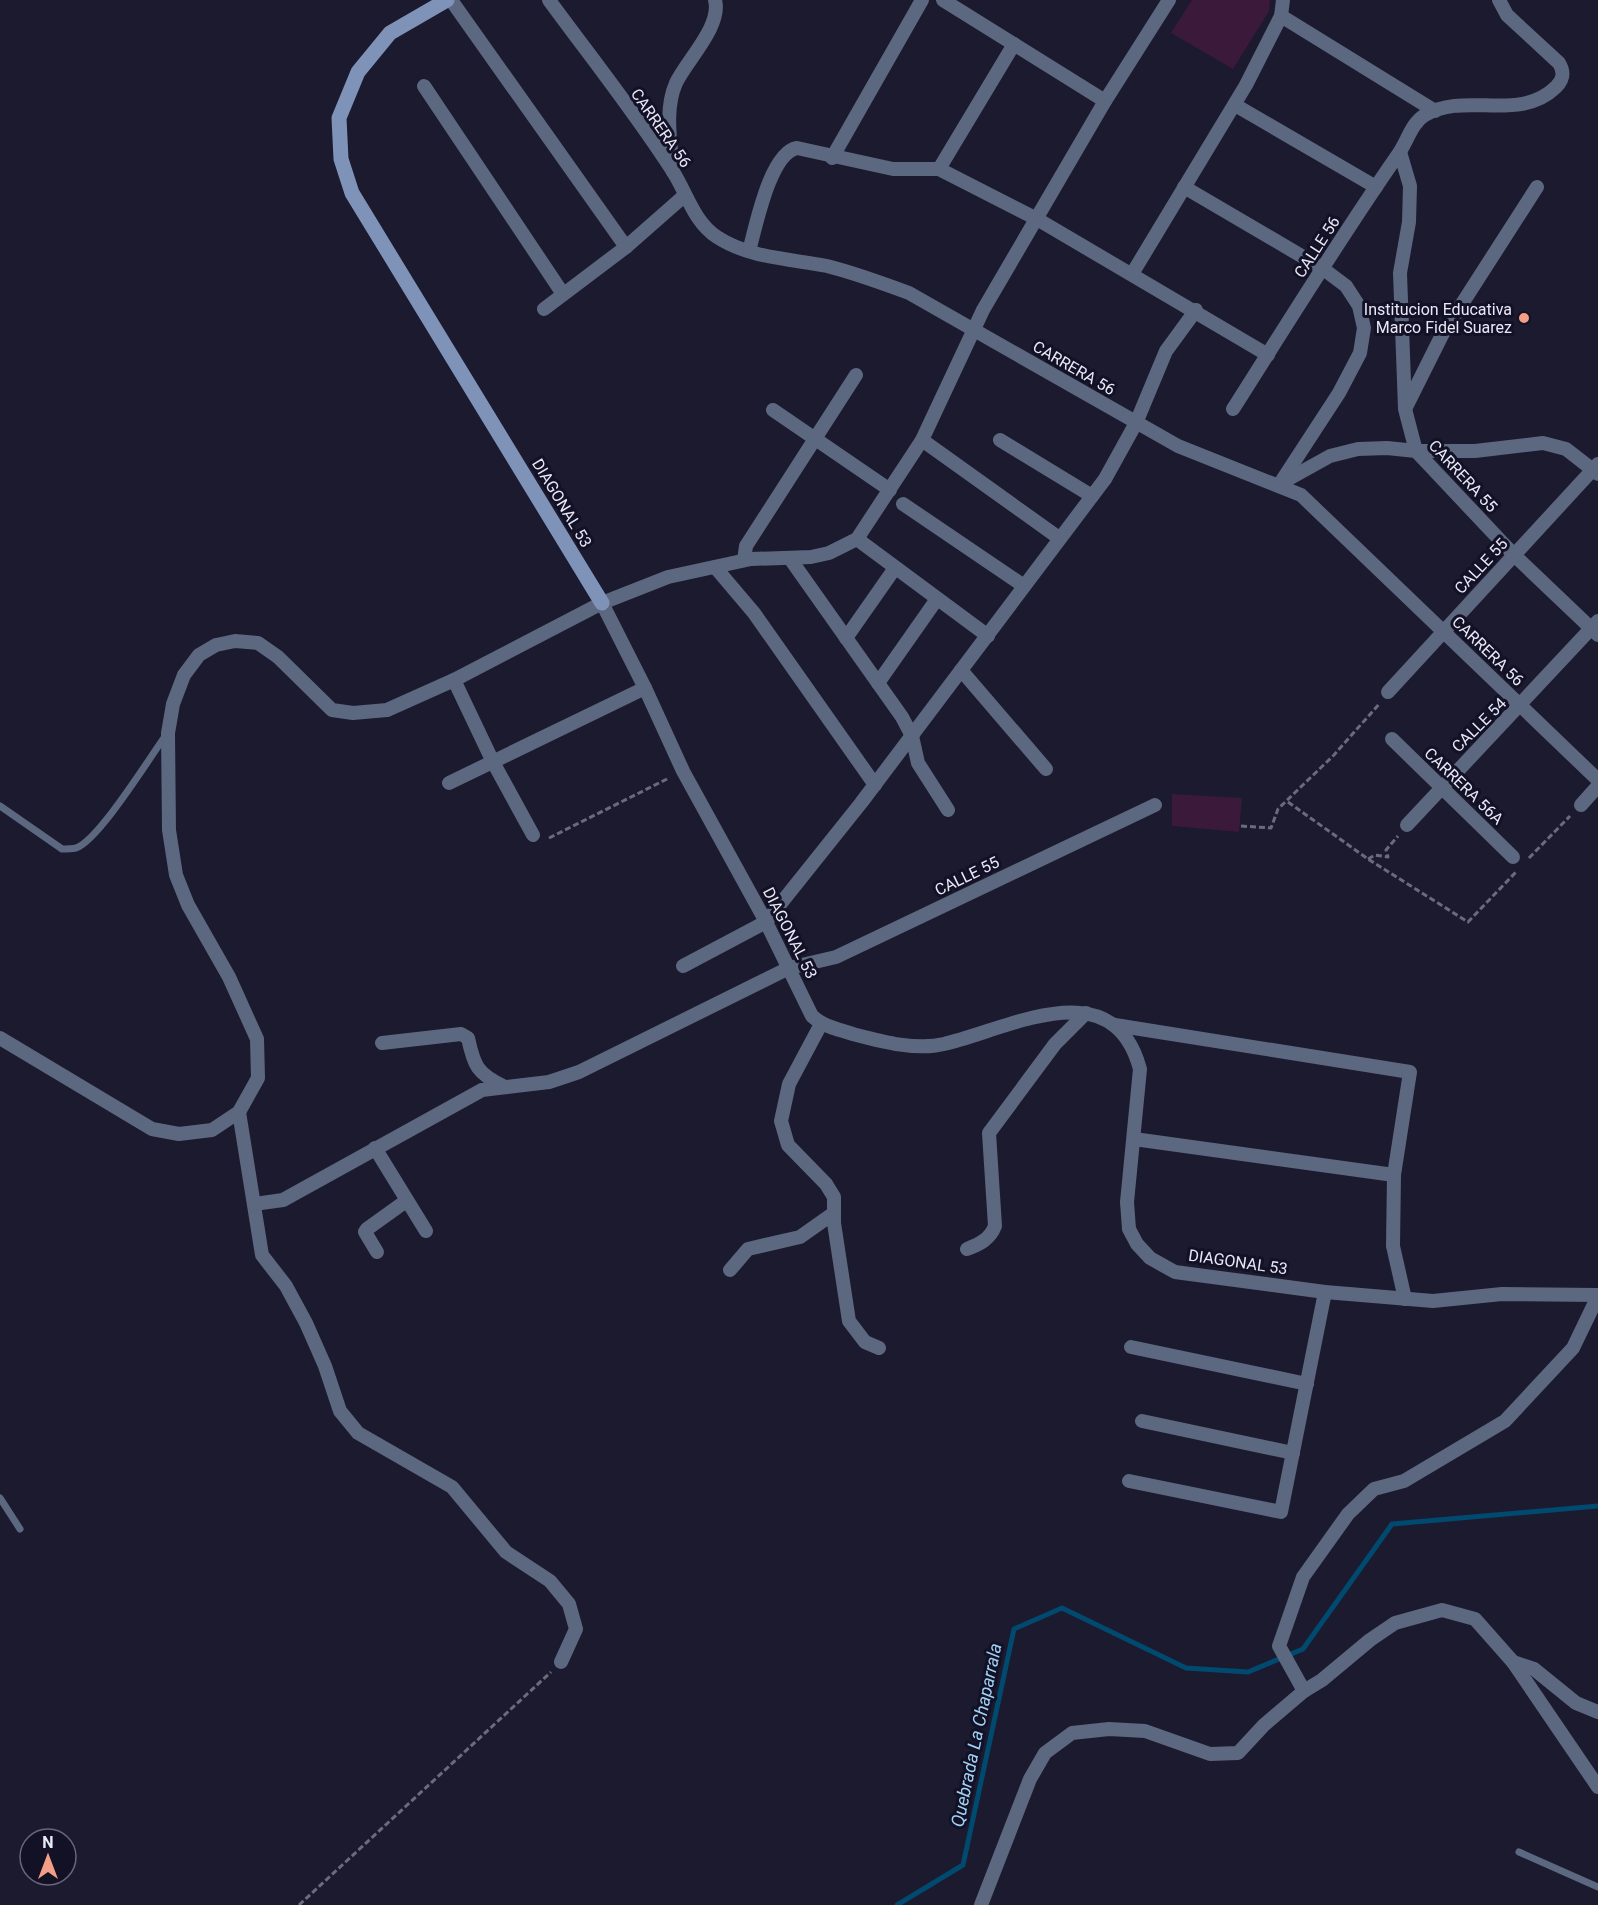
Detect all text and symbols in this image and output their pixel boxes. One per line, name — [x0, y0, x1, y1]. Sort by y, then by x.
street label: CARRERA 56 — [627, 85, 695, 171]
street label: CALLE 56 — [1290, 213, 1344, 281]
place label: Institucion Educativa Marco Fidel Suarez — [1364, 300, 1512, 337]
marker: Institucion Educativa Marco Fidel Suarez — [1517, 311, 1531, 325]
street label: CARRERA 56 — [1029, 337, 1119, 399]
street label: CARRERA 55 — [1425, 436, 1501, 516]
street label: DIAGONAL 53 — [528, 455, 596, 551]
street label: CALLE 55 — [1450, 534, 1512, 598]
street label: CARRERA 56 — [1448, 612, 1528, 690]
street label: CALLE 54 — [1448, 694, 1510, 756]
street label: CARRERA 56A — [1421, 744, 1508, 829]
street label: CALLE 55 — [932, 852, 1002, 900]
street label: DIAGONAL 53 — [759, 884, 821, 982]
street label: DIAGONAL 53 — [1187, 1246, 1289, 1278]
water label: Quebrada La Chaparrala — [946, 1641, 1006, 1829]
north arrow — [18, 1827, 78, 1887]
text: N — [42, 1833, 54, 1852]

